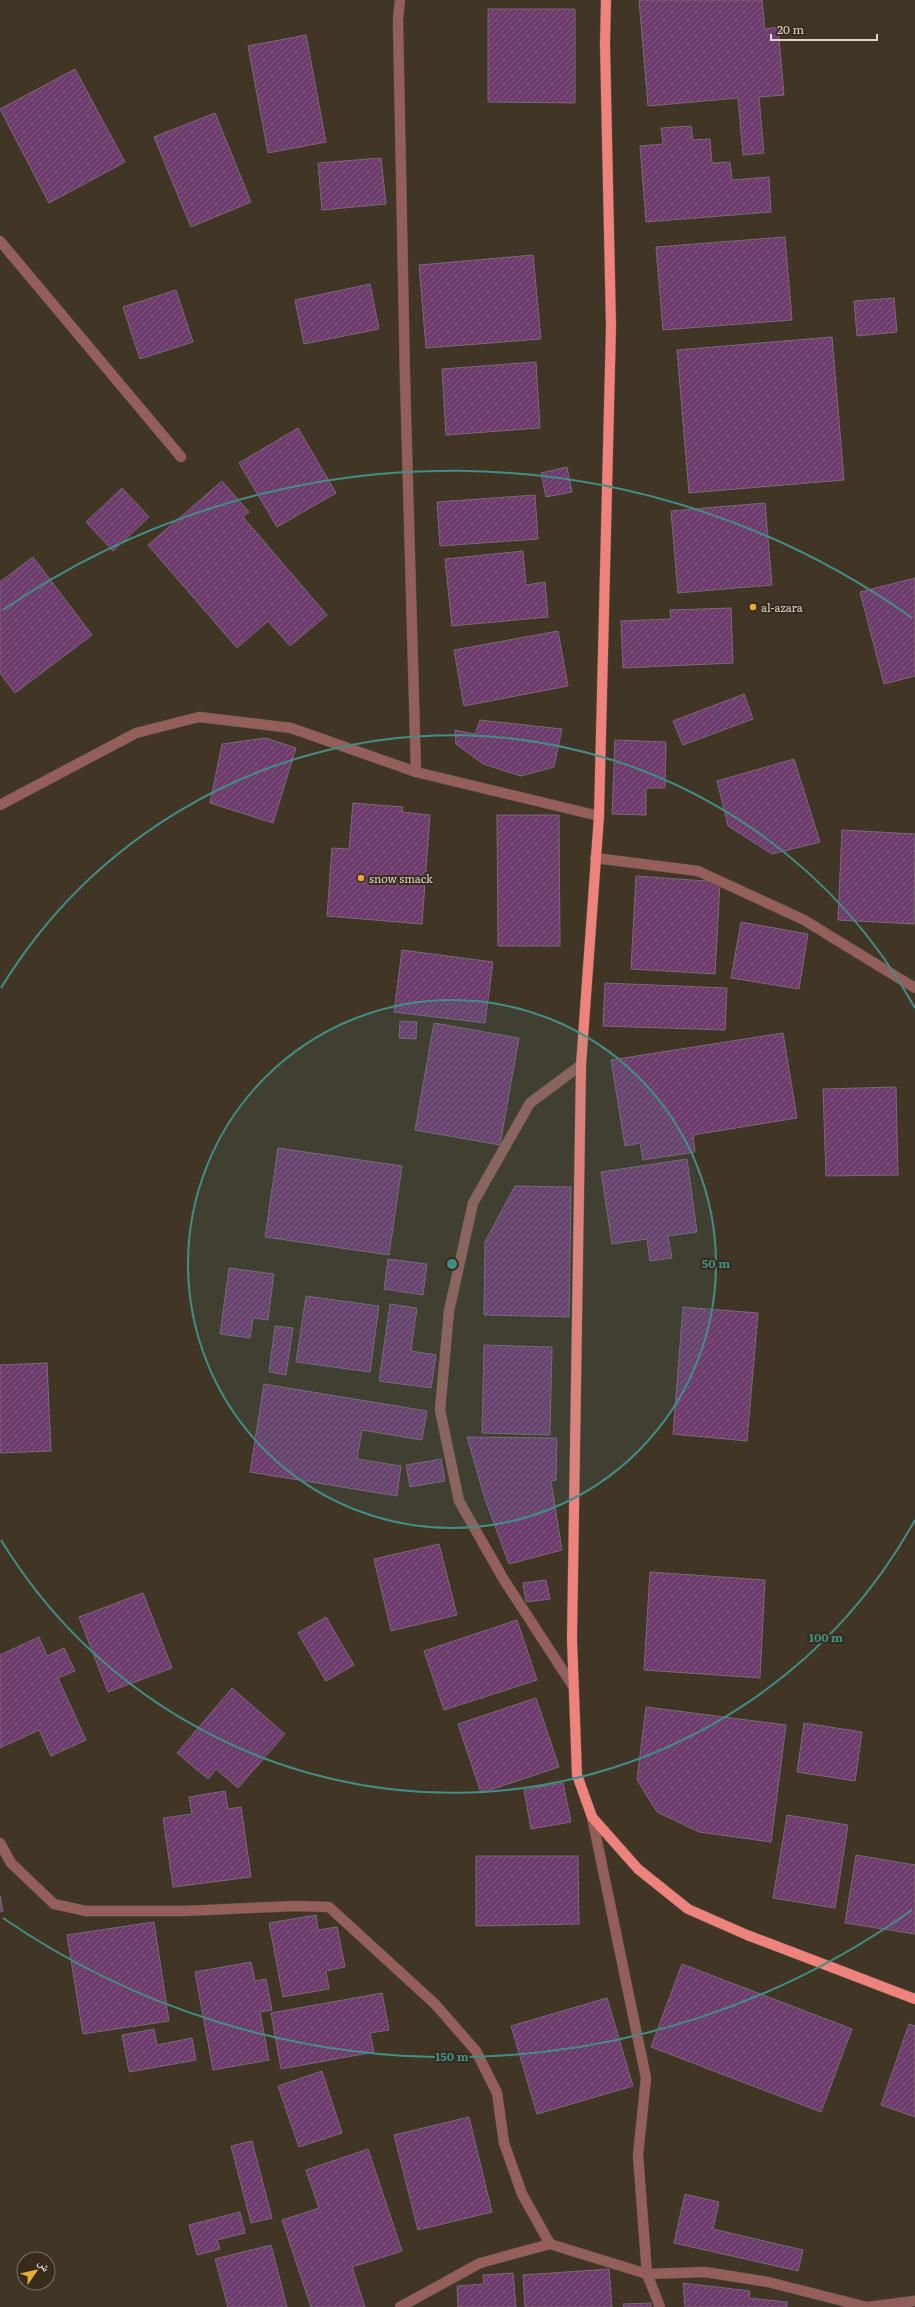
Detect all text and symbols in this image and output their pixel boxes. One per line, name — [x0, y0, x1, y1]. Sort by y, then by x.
scale bar — [771, 16, 877, 42]
text: 20 m — [777, 20, 804, 38]
place label: al-azara — [761, 599, 803, 615]
marker: al-azara — [748, 602, 758, 612]
place label: snow smack — [369, 870, 433, 886]
marker: snow smack — [356, 873, 366, 883]
text: 50 m — [702, 1254, 730, 1272]
centre of rings — [445, 1257, 459, 1271]
text: 100 m — [809, 1628, 843, 1646]
text: 150 m — [435, 2047, 469, 2065]
north arrow — [16, 2251, 56, 2291]
text: ش — [34, 2256, 55, 2275]

